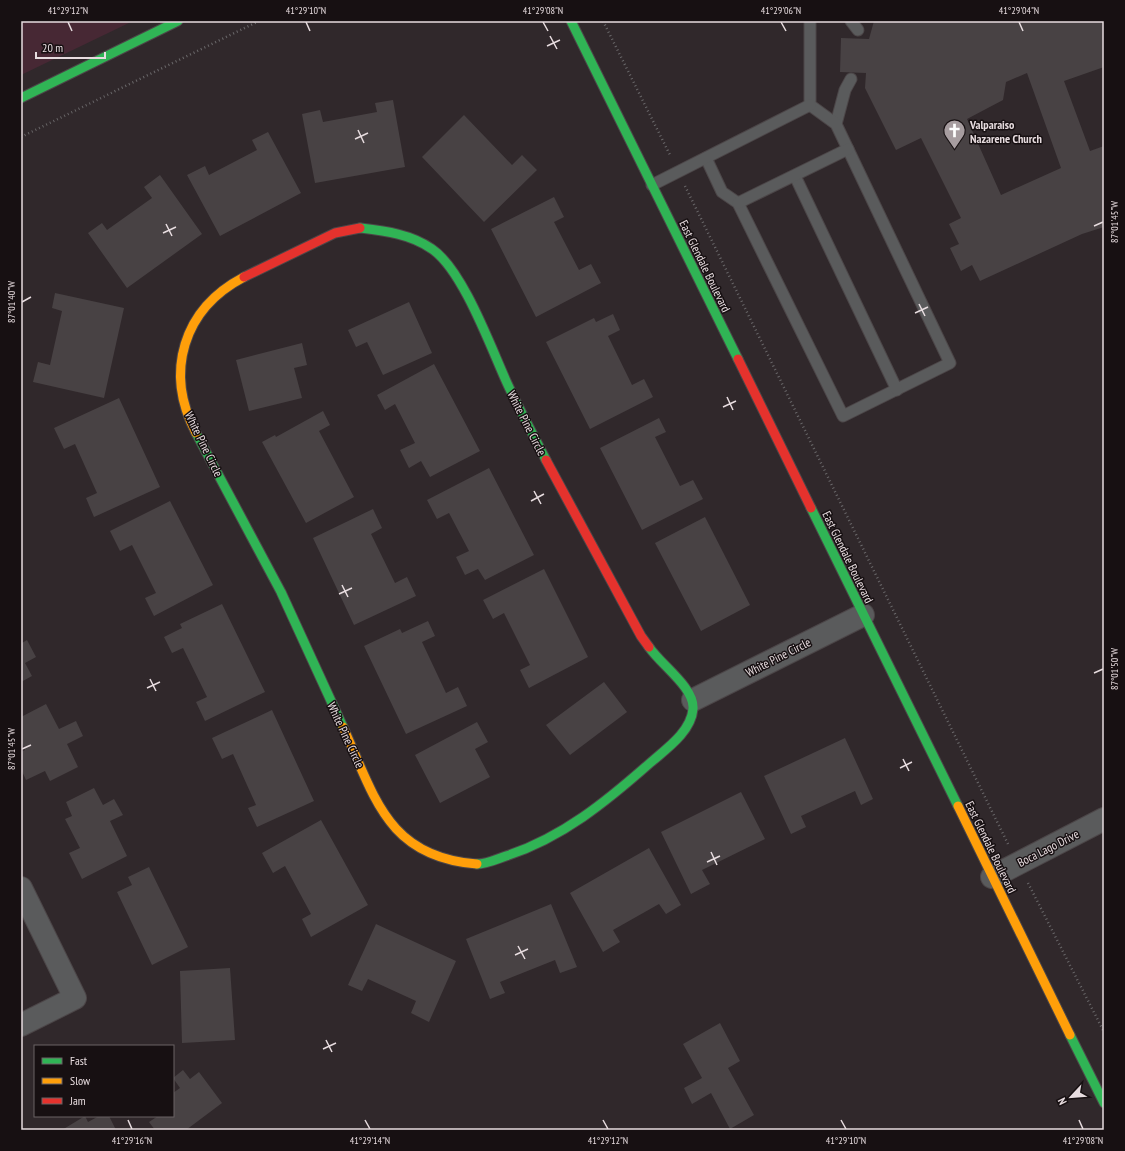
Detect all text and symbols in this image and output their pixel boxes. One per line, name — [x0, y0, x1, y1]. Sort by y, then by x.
text: 41°29'12"N — [48, 4, 88, 17]
text: 41°29'10"N — [286, 4, 326, 17]
text: 41°29'08"N — [523, 4, 563, 17]
text: 41°29'06"N — [761, 4, 801, 17]
text: 41°29'04"N — [999, 4, 1039, 17]
scale bar — [36, 34, 105, 60]
text: 20 m — [42, 40, 63, 55]
place label: Valparaiso Nazarene Church — [969, 117, 1042, 146]
church icon: Valparaiso Nazarene Church — [942, 118, 968, 151]
text: 87°01'45"W — [1108, 201, 1121, 243]
street label: East Glendale Boulevard — [676, 217, 734, 315]
text: 87°01'40"W — [5, 281, 18, 323]
street label: White Pine Circle — [504, 388, 550, 458]
street label: White Pine Circle — [182, 409, 226, 479]
street label: East Glendale Boulevard — [819, 508, 877, 606]
street label: White Pine Circle — [743, 634, 813, 680]
text: 87°01'50"W — [1108, 648, 1121, 690]
street label: White Pine Circle — [324, 700, 368, 770]
text: 87°01'45"W — [5, 728, 18, 770]
street label: East Glendale Boulevard — [962, 798, 1020, 896]
street label: Boca Lago Drive — [1015, 826, 1081, 870]
legend — [34, 1045, 174, 1117]
text: Fast — [70, 1053, 88, 1068]
text: Slow — [70, 1073, 91, 1088]
north arrow — [1051, 1077, 1091, 1117]
text: Jam — [69, 1093, 86, 1108]
text: N — [1054, 1096, 1070, 1107]
text: 41°29'16"N — [112, 1134, 152, 1147]
text: 41°29'14"N — [350, 1134, 390, 1147]
text: 41°29'12"N — [588, 1134, 628, 1147]
text: 41°29'10"N — [826, 1134, 866, 1147]
text: 41°29'08"N — [1063, 1134, 1103, 1147]

